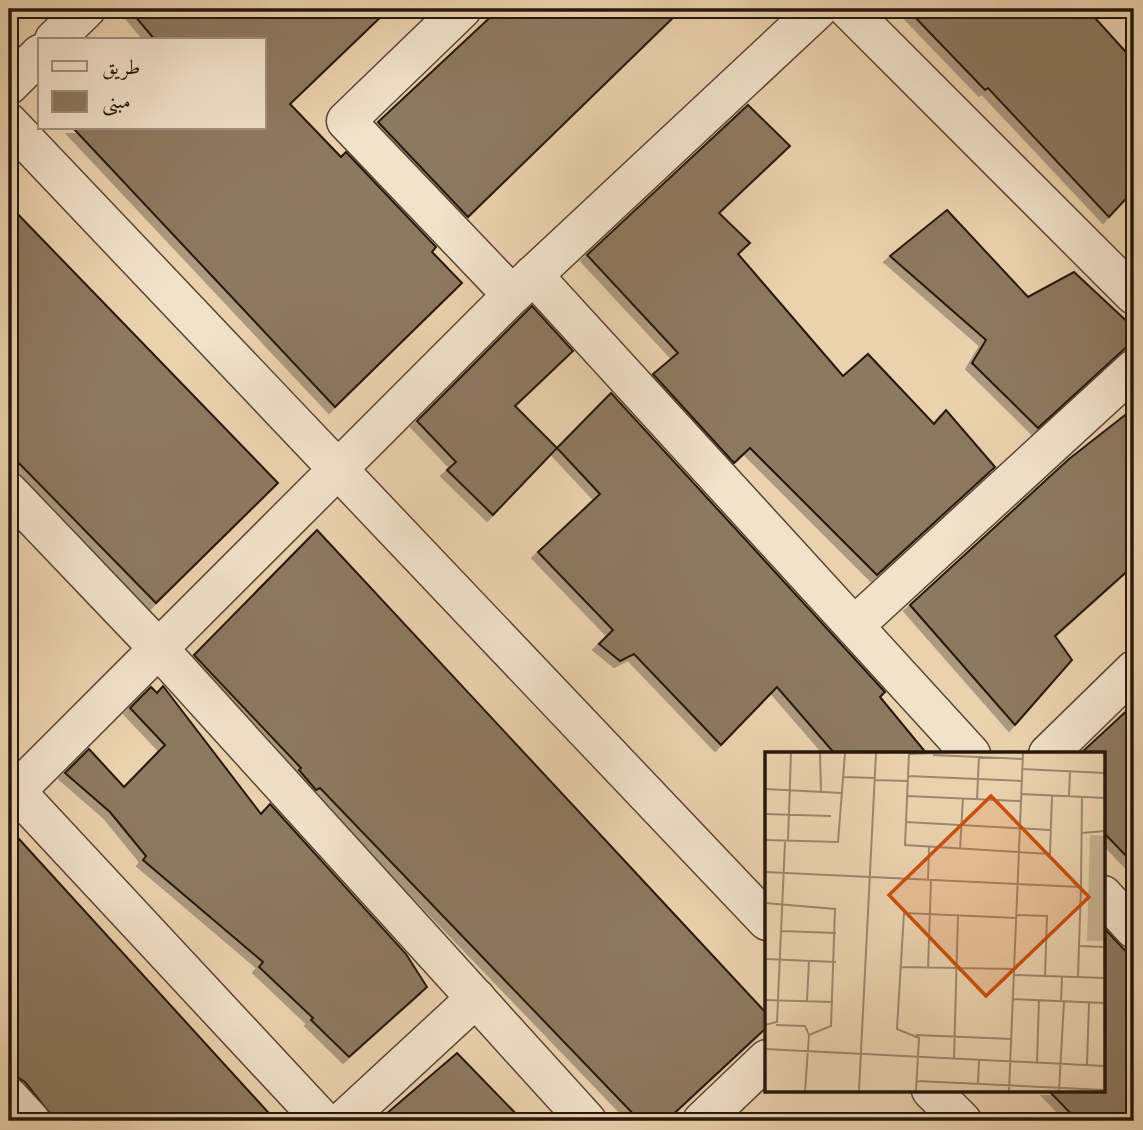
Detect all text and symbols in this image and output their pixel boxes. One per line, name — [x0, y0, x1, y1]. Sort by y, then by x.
legend — [38, 38, 266, 130]
text: طريق — [102, 54, 140, 80]
text: مبنى — [102, 88, 131, 116]
inset map — [765, 752, 1104, 1092]

